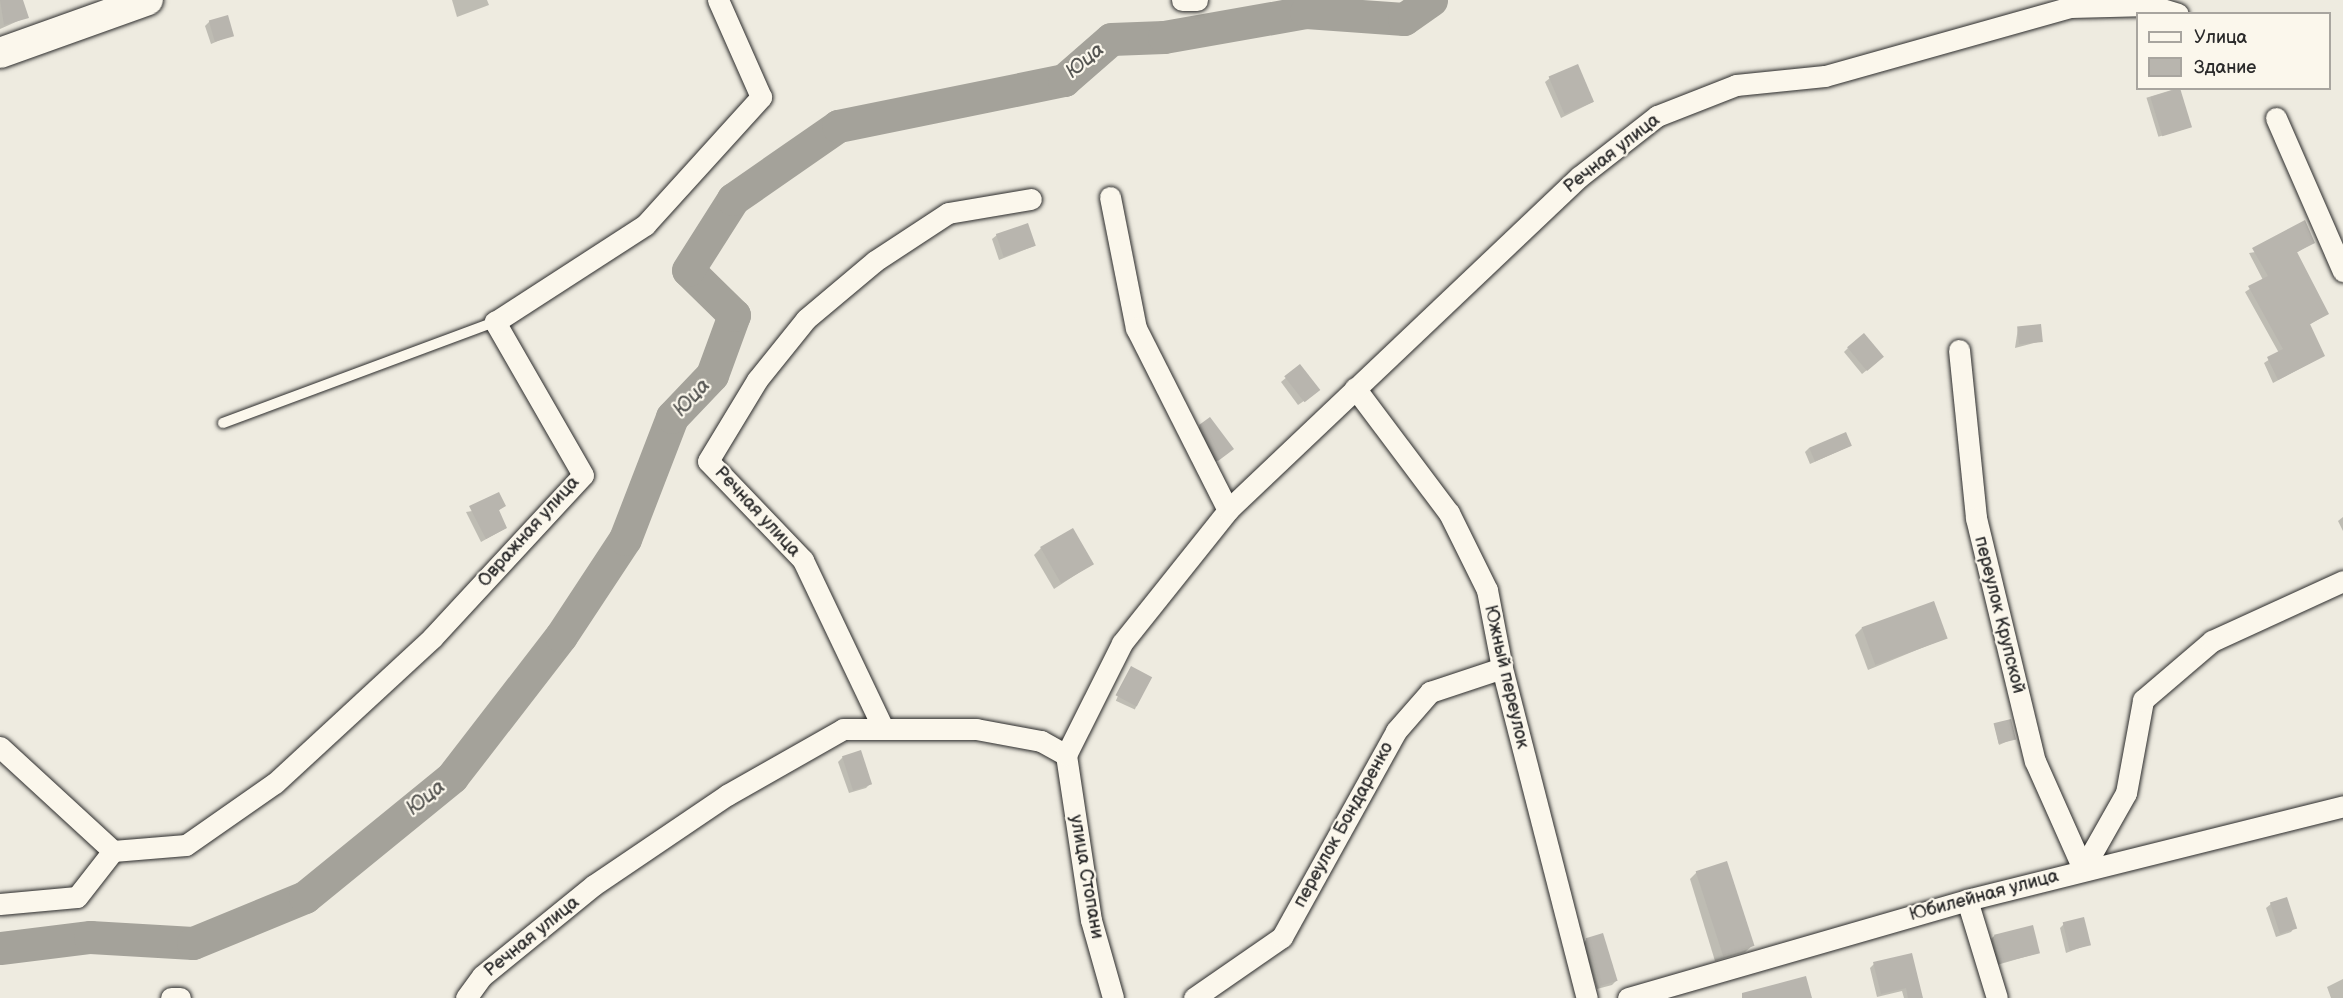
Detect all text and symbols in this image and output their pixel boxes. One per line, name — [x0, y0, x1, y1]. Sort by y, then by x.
legend — [2136, 12, 2331, 90]
text: Улица — [2194, 27, 2247, 48]
water label: Юца — [1061, 38, 1109, 84]
text: Здание — [2194, 57, 2256, 78]
street label: Речная улица — [1560, 110, 1664, 198]
water label: Юца — [668, 374, 716, 422]
street label: Речная улица — [709, 462, 805, 562]
street label: Овражная улица — [474, 472, 584, 592]
street label: переулок Крупской — [1969, 534, 2029, 696]
street label: Южный переулок — [1479, 603, 1533, 751]
street label: переулок Бондаренко — [1290, 739, 1398, 911]
water label: Юца — [402, 775, 450, 821]
street label: улица Стопани — [1064, 813, 1108, 941]
street label: Юбилейная улица — [1907, 866, 2061, 926]
street label: Речная улица — [480, 892, 584, 982]

